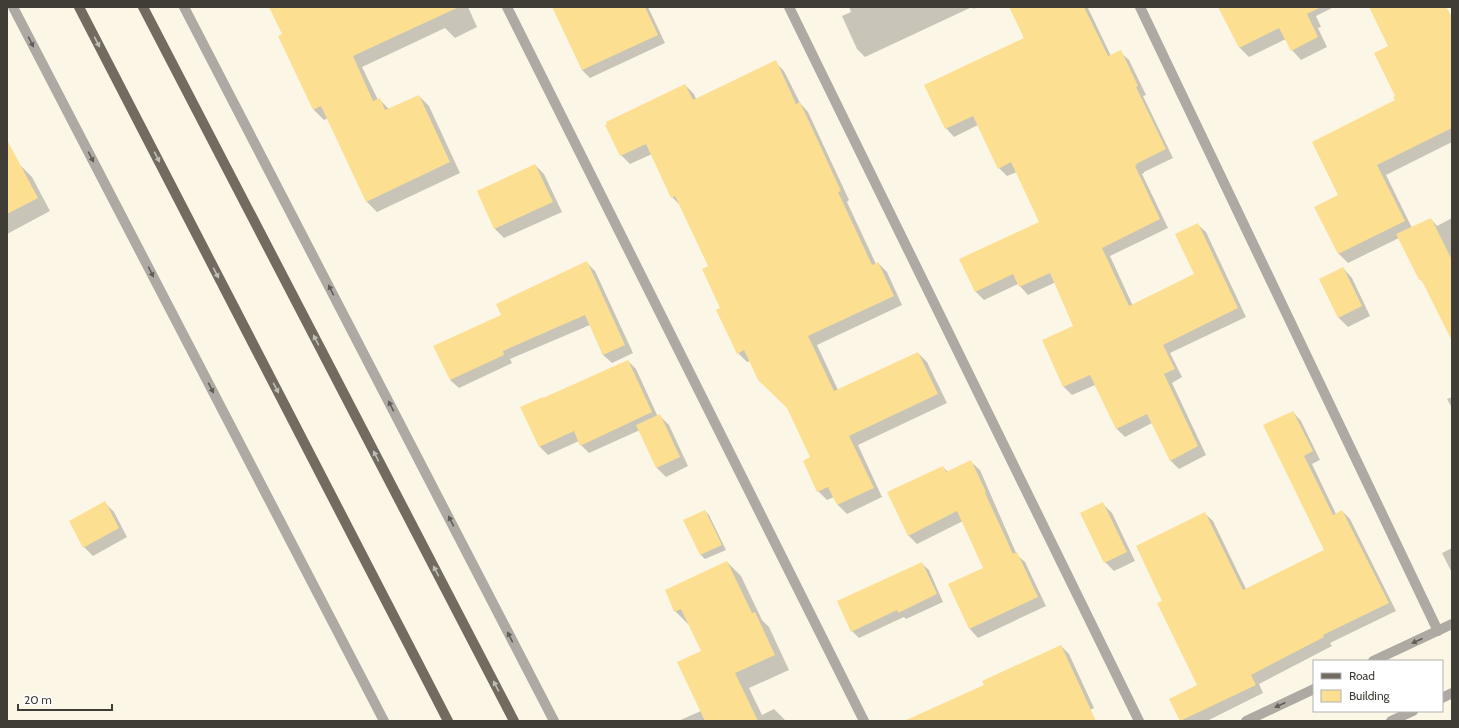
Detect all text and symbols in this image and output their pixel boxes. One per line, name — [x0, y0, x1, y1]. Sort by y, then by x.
one-way arrow — [28, 36, 34, 47]
one-way arrow — [94, 36, 100, 47]
one-way arrow — [88, 151, 94, 163]
one-way arrow — [153, 151, 160, 163]
one-way arrow — [148, 267, 154, 278]
one-way arrow — [213, 267, 219, 278]
one-way arrow — [328, 285, 334, 296]
one-way arrow — [313, 335, 319, 346]
one-way arrow — [208, 382, 214, 393]
one-way arrow — [273, 382, 279, 394]
one-way arrow — [388, 400, 394, 412]
one-way arrow — [373, 450, 379, 462]
one-way arrow — [447, 515, 454, 527]
one-way arrow — [433, 565, 439, 577]
one-way arrow — [507, 631, 514, 642]
one-way arrow — [1411, 638, 1423, 644]
legend — [1313, 660, 1443, 712]
text: Road — [1349, 668, 1375, 683]
one-way arrow — [493, 681, 499, 692]
scale bar — [18, 686, 112, 712]
text: Building — [1349, 688, 1391, 703]
text: 20 m — [24, 692, 52, 707]
one-way arrow — [1274, 702, 1285, 708]

